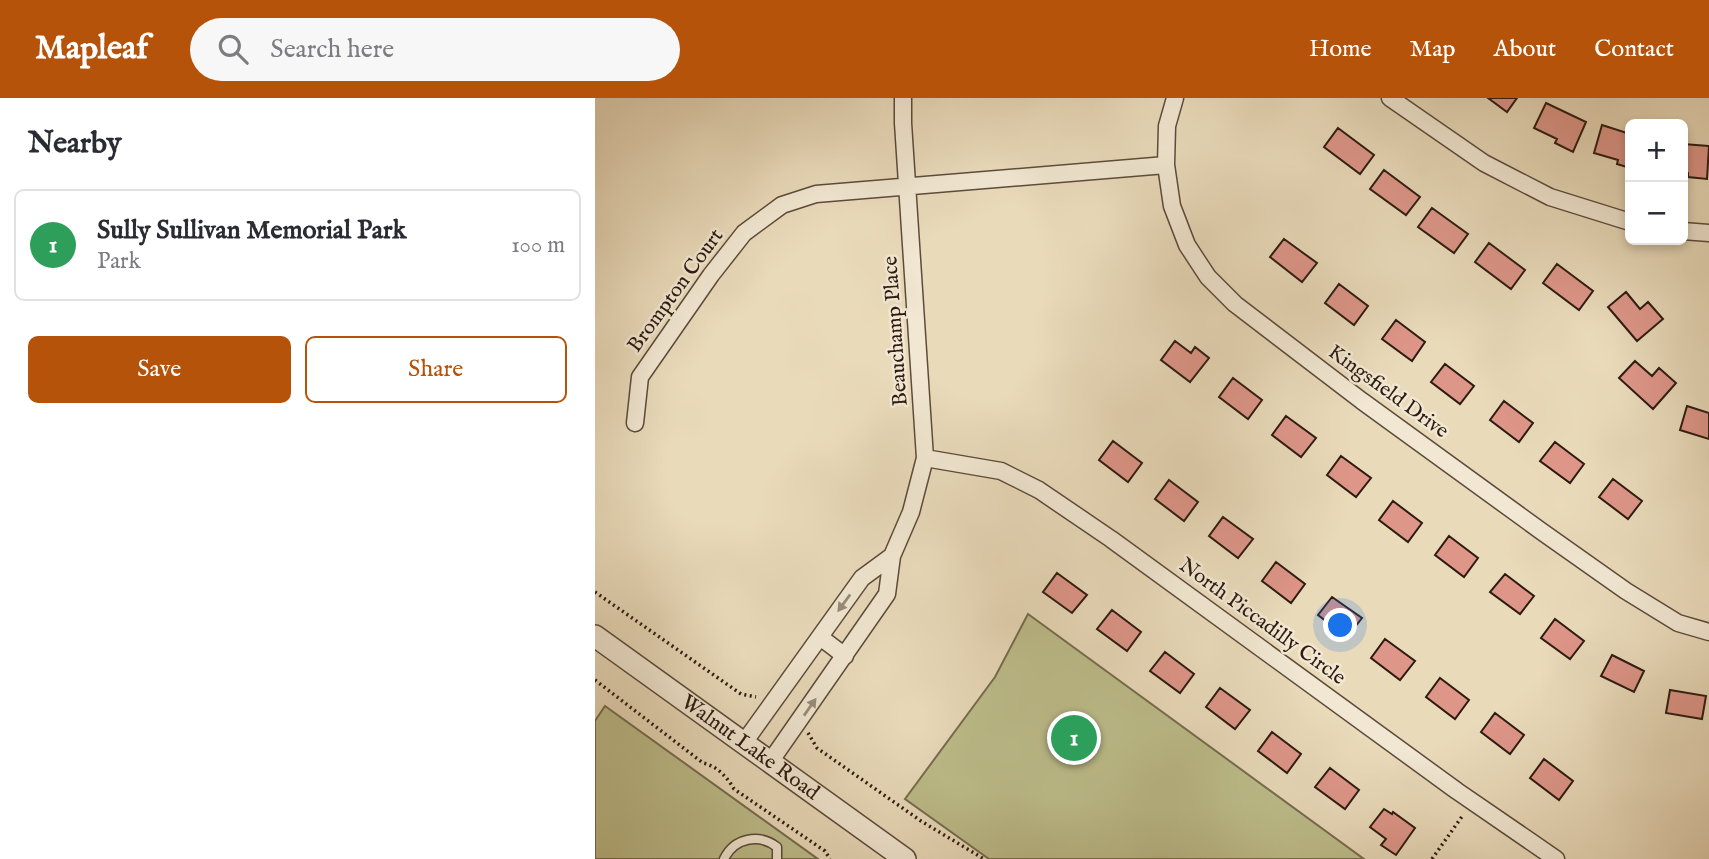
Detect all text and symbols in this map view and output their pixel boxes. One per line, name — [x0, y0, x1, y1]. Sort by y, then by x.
search box — [190, 18, 680, 81]
text: Mapleaf — [35, 28, 148, 70]
icon: search — [214, 30, 252, 68]
text: Search here — [270, 33, 394, 66]
text: Home — [1309, 34, 1372, 65]
text: Map — [1410, 34, 1456, 65]
text: About — [1494, 34, 1556, 65]
text: Contact — [1594, 34, 1674, 65]
map controls — [1625, 119, 1688, 245]
button: + — [1625, 119, 1688, 182]
text: Nearby — [28, 125, 121, 163]
button: − — [1625, 182, 1688, 245]
text: Sully Sullivan Memorial Park — [97, 214, 406, 247]
street label: Brompton Court — [622, 224, 730, 358]
text: 1 — [49, 231, 57, 260]
text: 100 m — [511, 231, 565, 260]
text: Park — [97, 247, 141, 276]
street label: Beauchamp Place — [877, 255, 915, 407]
button: Save — [28, 336, 291, 403]
button: Share — [305, 336, 567, 403]
street label: Kingsfield Drive — [1322, 339, 1454, 445]
street label: North Piccadilly Circle — [1173, 552, 1351, 692]
one-way arrow — [837, 594, 851, 612]
your location — [1323, 608, 1357, 642]
street label: Walnut Lake Road — [676, 689, 825, 807]
one-way arrow — [803, 698, 817, 716]
pin: 1 — [1051, 712, 1097, 764]

